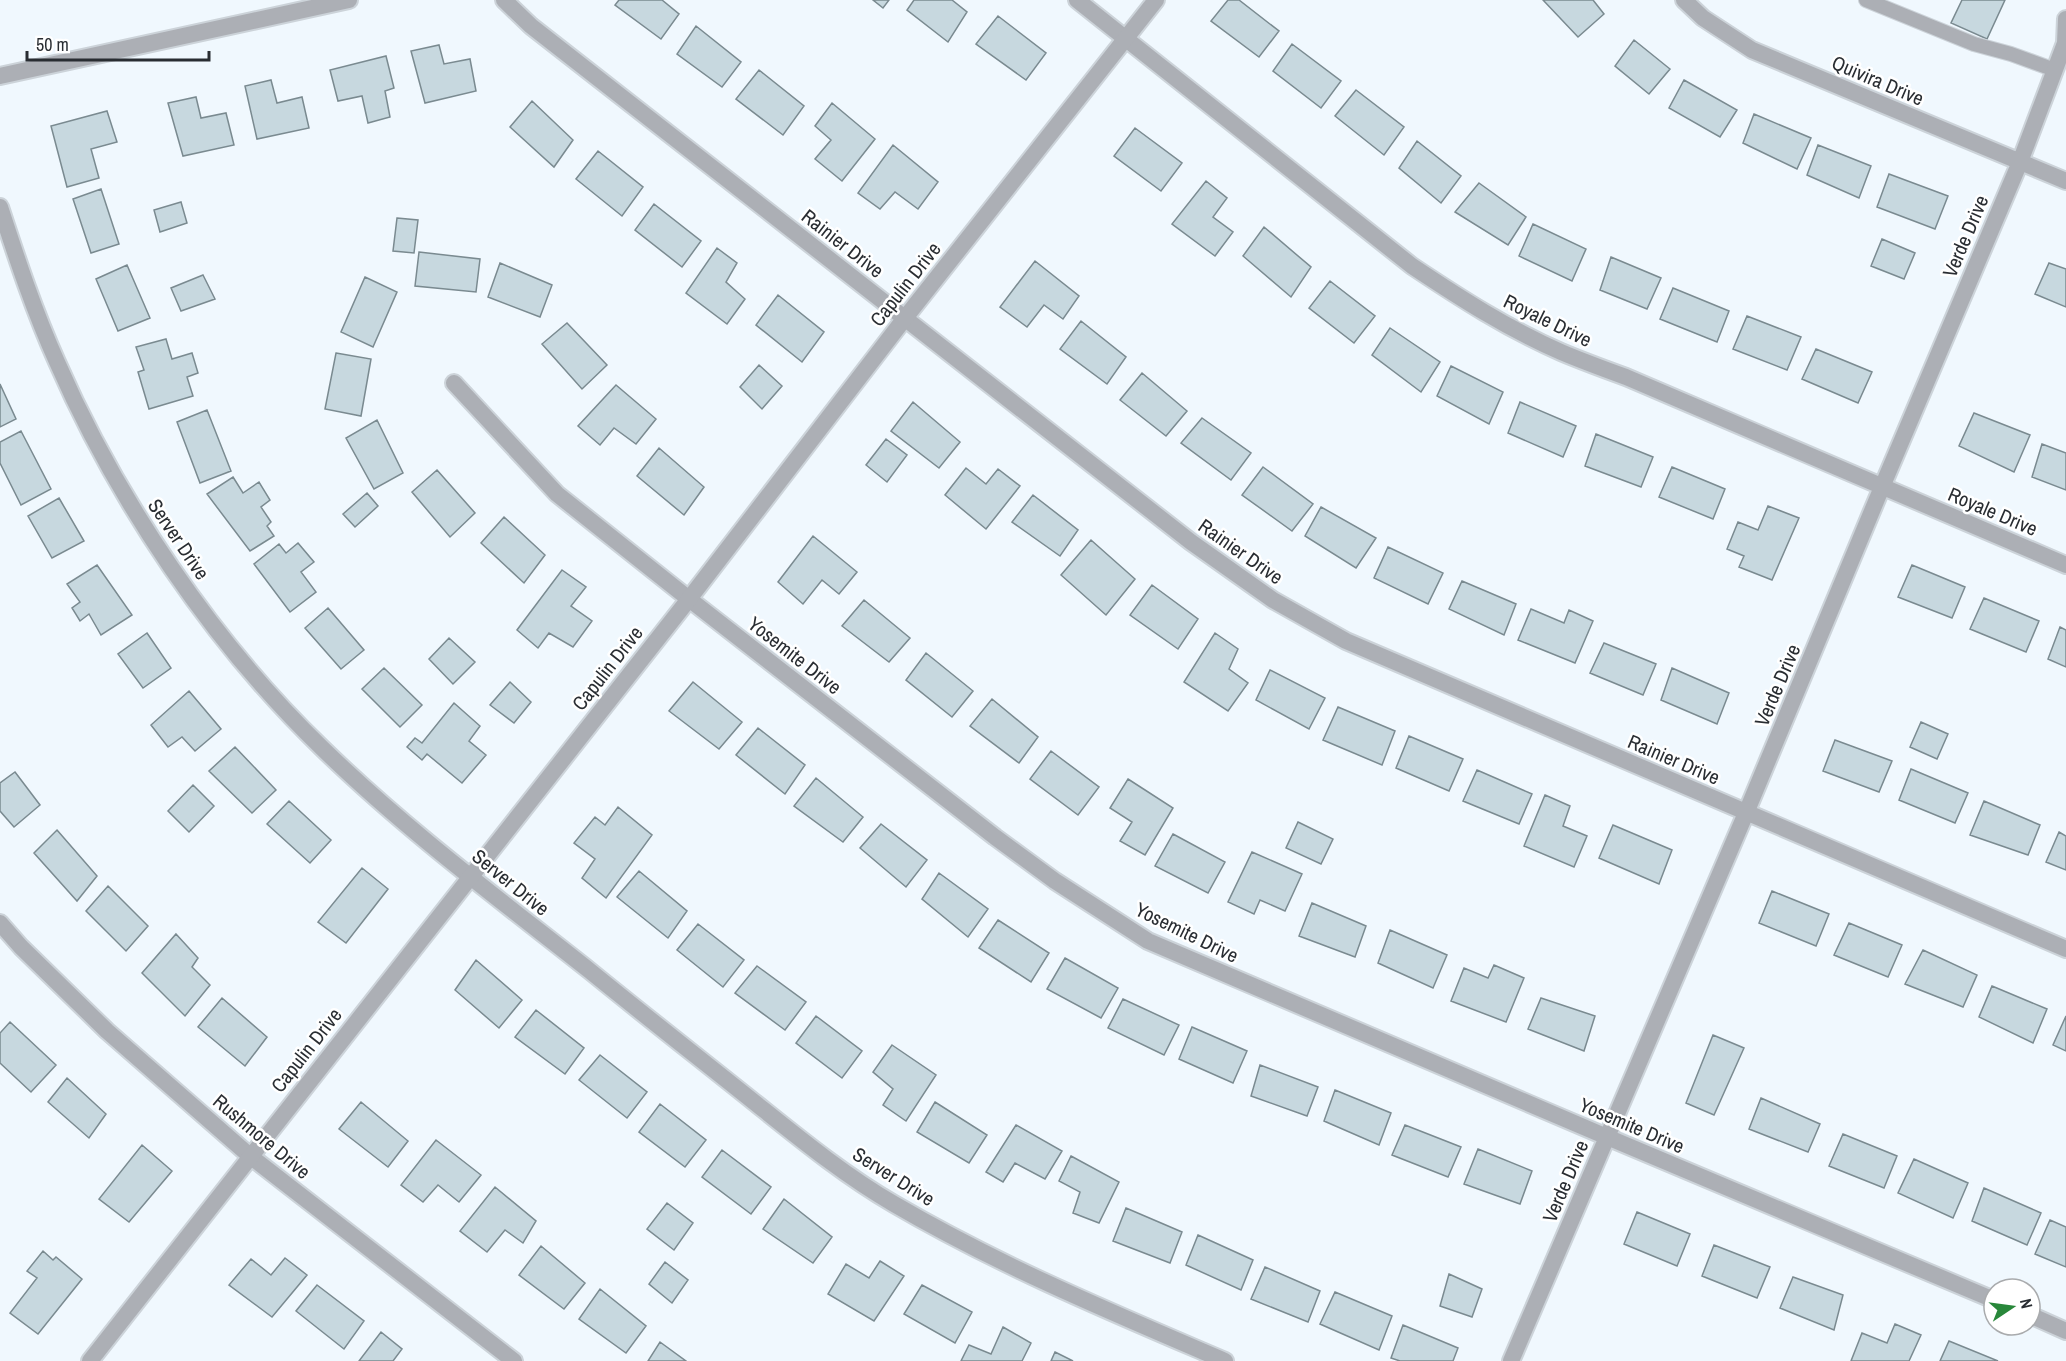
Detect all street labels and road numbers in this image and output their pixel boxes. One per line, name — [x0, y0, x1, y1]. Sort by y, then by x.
street label: Quivira Drive — [1828, 49, 1928, 111]
street label: Verde Drive — [1936, 191, 1994, 281]
street label: Rainier Drive — [796, 202, 890, 284]
street label: Capulin Drive — [863, 236, 947, 332]
street label: Royale Drive — [1499, 287, 1597, 353]
street label: Royale Drive — [1944, 480, 2042, 542]
street label: Server Drive — [142, 493, 216, 585]
street label: Rainier Drive — [1193, 512, 1289, 590]
street label: Yosemite Drive — [743, 610, 847, 700]
street label: Capulin Drive — [565, 620, 649, 716]
street label: Verde Drive — [1748, 640, 1806, 730]
street label: Rainier Drive — [1624, 728, 1724, 790]
street label: Server Drive — [467, 843, 555, 921]
street label: Yosemite Drive — [1131, 895, 1243, 969]
street label: Capulin Drive — [264, 1002, 348, 1098]
street label: Rushmore Drive — [208, 1087, 316, 1185]
street label: Yosemite Drive — [1575, 1091, 1689, 1159]
street label: Verde Drive — [1536, 1136, 1594, 1226]
street label: Server Drive — [848, 1140, 940, 1212]

